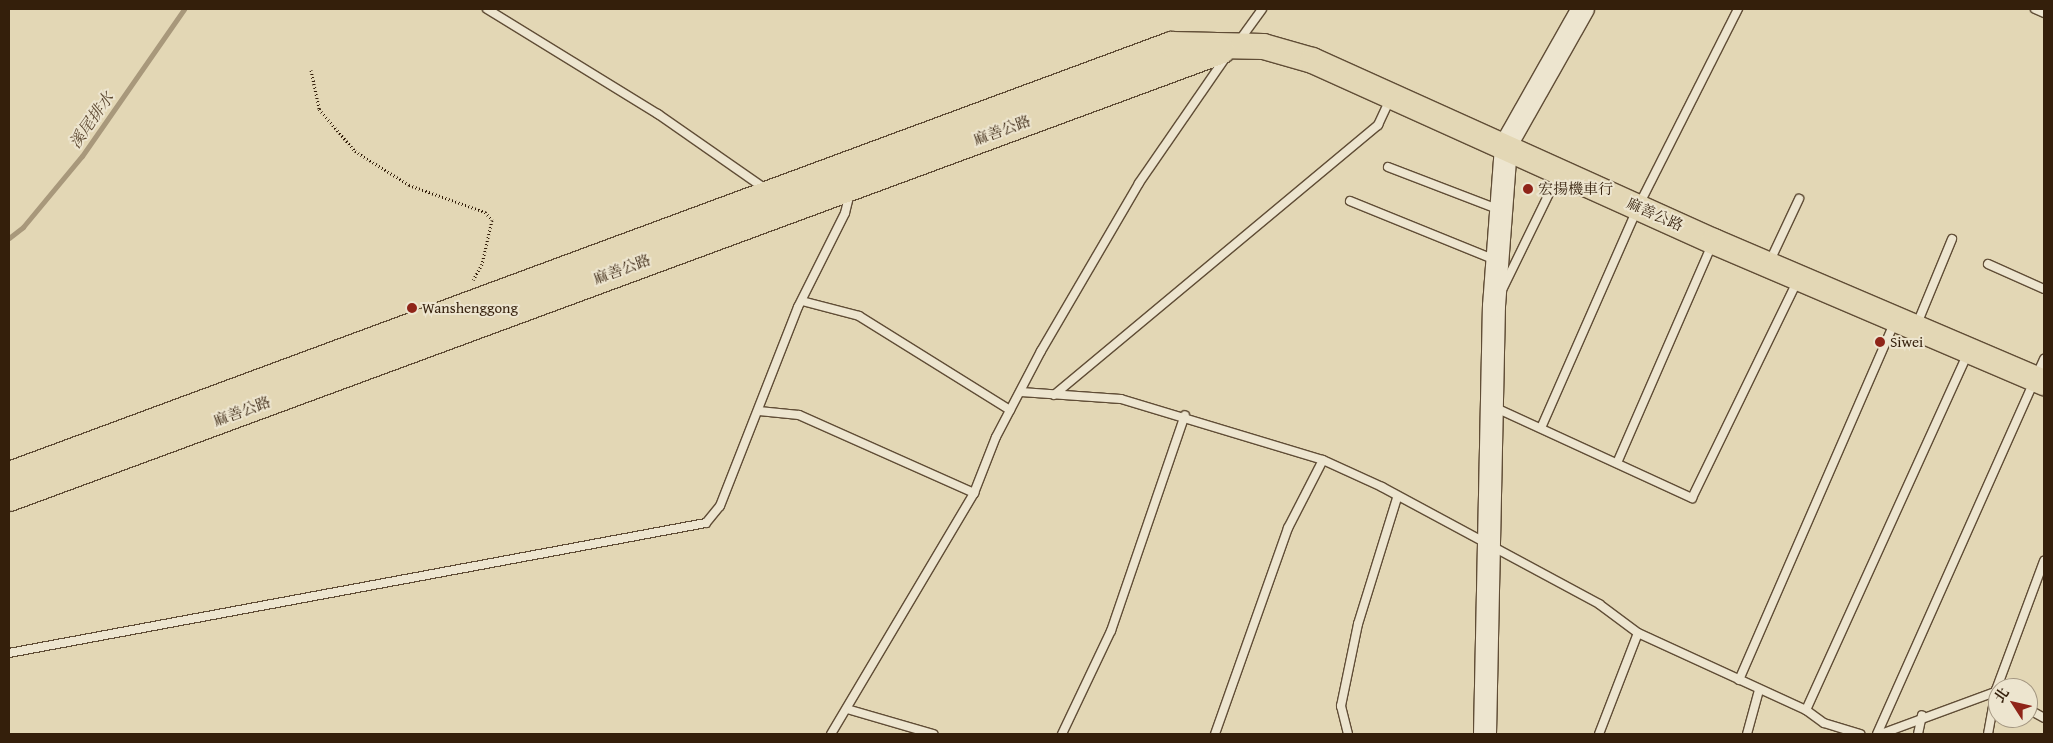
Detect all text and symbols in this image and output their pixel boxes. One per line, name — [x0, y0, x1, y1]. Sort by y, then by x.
water label: 溪尾排水 — [65, 88, 117, 152]
street label: 麻善公路 — [971, 111, 1033, 149]
place label: 宏揚機車行 — [1538, 180, 1613, 198]
marker: 宏揚機車行 — [1522, 183, 1534, 195]
street label: 麻善公路 — [1624, 194, 1686, 234]
street label: 麻善公路 — [591, 250, 653, 288]
place label: Wanshenggong — [422, 299, 518, 317]
marker: Wanshenggong — [406, 302, 418, 314]
place label: Siwei — [1890, 333, 1923, 351]
marker: Siwei — [1874, 336, 1886, 348]
street label: 麻善公路 — [211, 392, 273, 430]
north arrow — [1988, 678, 2038, 728]
text: 北 — [1989, 684, 2014, 706]

